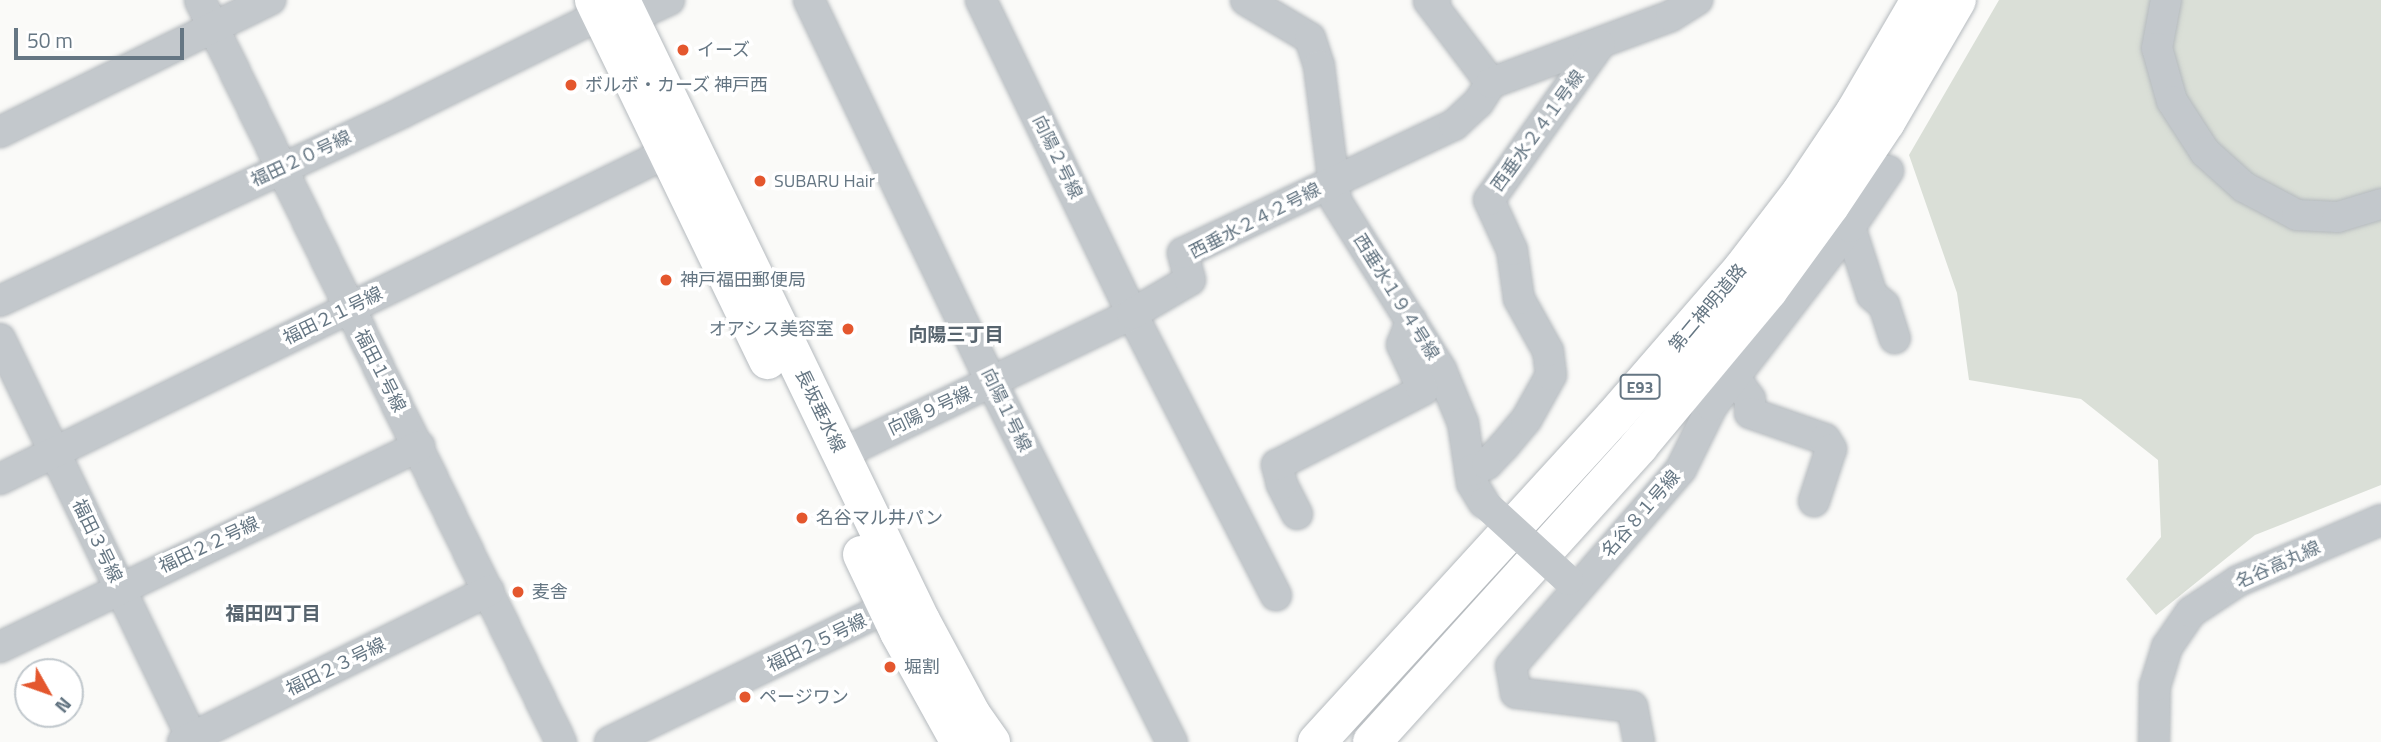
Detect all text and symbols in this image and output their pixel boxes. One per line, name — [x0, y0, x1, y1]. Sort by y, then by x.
scale bar — [18, 14, 187, 58]
text: 50 m — [27, 24, 73, 56]
place label: イーズ — [697, 39, 751, 61]
marker: イーズ — [675, 42, 691, 58]
street label: 西垂水２４１号線 — [1487, 66, 1589, 196]
place label: ボルボ・カーズ 神戸西 — [585, 74, 769, 96]
marker: ボルボ・カーズ 神戸西 — [563, 77, 579, 93]
street label: 向陽２号線 — [1028, 112, 1086, 202]
street label: 福田２０号線 — [247, 126, 355, 192]
place label: SUBARU Hair — [774, 170, 875, 192]
marker: SUBARU Hair — [752, 173, 768, 189]
street label: 西垂水２４２号線 — [1186, 179, 1324, 263]
street label: 西垂水１９４号線 — [1349, 230, 1443, 364]
street label: 第二神明道路 — [1665, 260, 1751, 356]
place label: 神戸福田郵便局 — [680, 269, 806, 291]
marker: 神戸福田郵便局 — [658, 272, 674, 288]
street label: 福田２１号線 — [280, 283, 386, 349]
place label: オアシス美容室 — [708, 318, 834, 340]
marker: オアシス美容室 — [840, 321, 856, 337]
district label: 向陽三丁目 — [909, 323, 1003, 345]
street label: 福田１号線 — [350, 326, 410, 416]
street label: 向陽１号線 — [977, 365, 1035, 455]
street label: 長坂垂水線 — [791, 366, 849, 456]
road number: E93 — [1619, 374, 1661, 400]
street label: 向陽９号線 — [885, 382, 975, 440]
street label: 名谷８１号線 — [1597, 466, 1685, 562]
street label: 福田３号線 — [68, 496, 126, 586]
place label: 名谷マル井パン — [816, 507, 942, 529]
marker: 名谷マル井パン — [794, 510, 810, 526]
street label: 福田２２号線 — [155, 512, 263, 578]
street label: 名谷高丸線 — [2232, 537, 2324, 593]
place label: 麦舎 — [532, 581, 568, 603]
marker: 麦舎 — [510, 584, 526, 600]
district label: 福田四丁目 — [226, 602, 320, 624]
street label: 福田２５号線 — [764, 610, 870, 676]
street label: 福田２３号線 — [283, 634, 389, 700]
place label: 堀割 — [904, 656, 940, 678]
north arrow — [14, 658, 84, 728]
marker: 堀割 — [882, 659, 898, 675]
place label: ページワン — [759, 686, 849, 708]
marker: ページワン — [737, 689, 753, 705]
text: N — [49, 691, 79, 720]

